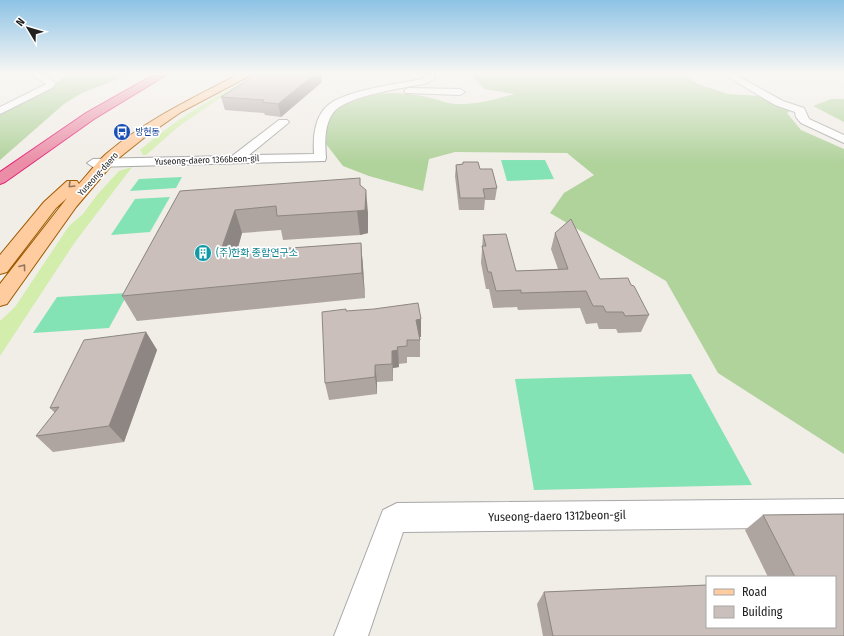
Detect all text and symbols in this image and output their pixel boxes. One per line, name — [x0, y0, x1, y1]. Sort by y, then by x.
north arrow — [8, 8, 48, 48]
text: N — [13, 16, 28, 29]
bus stop icon: 방현동 — [112, 122, 132, 142]
place label: 방현동 — [135, 127, 160, 137]
street label: Yuseong-daero — [76, 150, 120, 198]
street label: Yuseong-daero 1366beon-gil — [154, 153, 260, 167]
one-way arrow — [68, 180, 76, 188]
building icon: (주)한화 종합연구소 — [193, 243, 213, 263]
place label: (주)한화 종합연구소 — [216, 246, 298, 259]
one-way arrow — [19, 265, 26, 272]
street label: Yuseong-daero 1312beon-gil — [488, 508, 626, 524]
legend — [706, 576, 836, 628]
text: Road — [742, 585, 767, 599]
text: Building — [742, 605, 783, 619]

